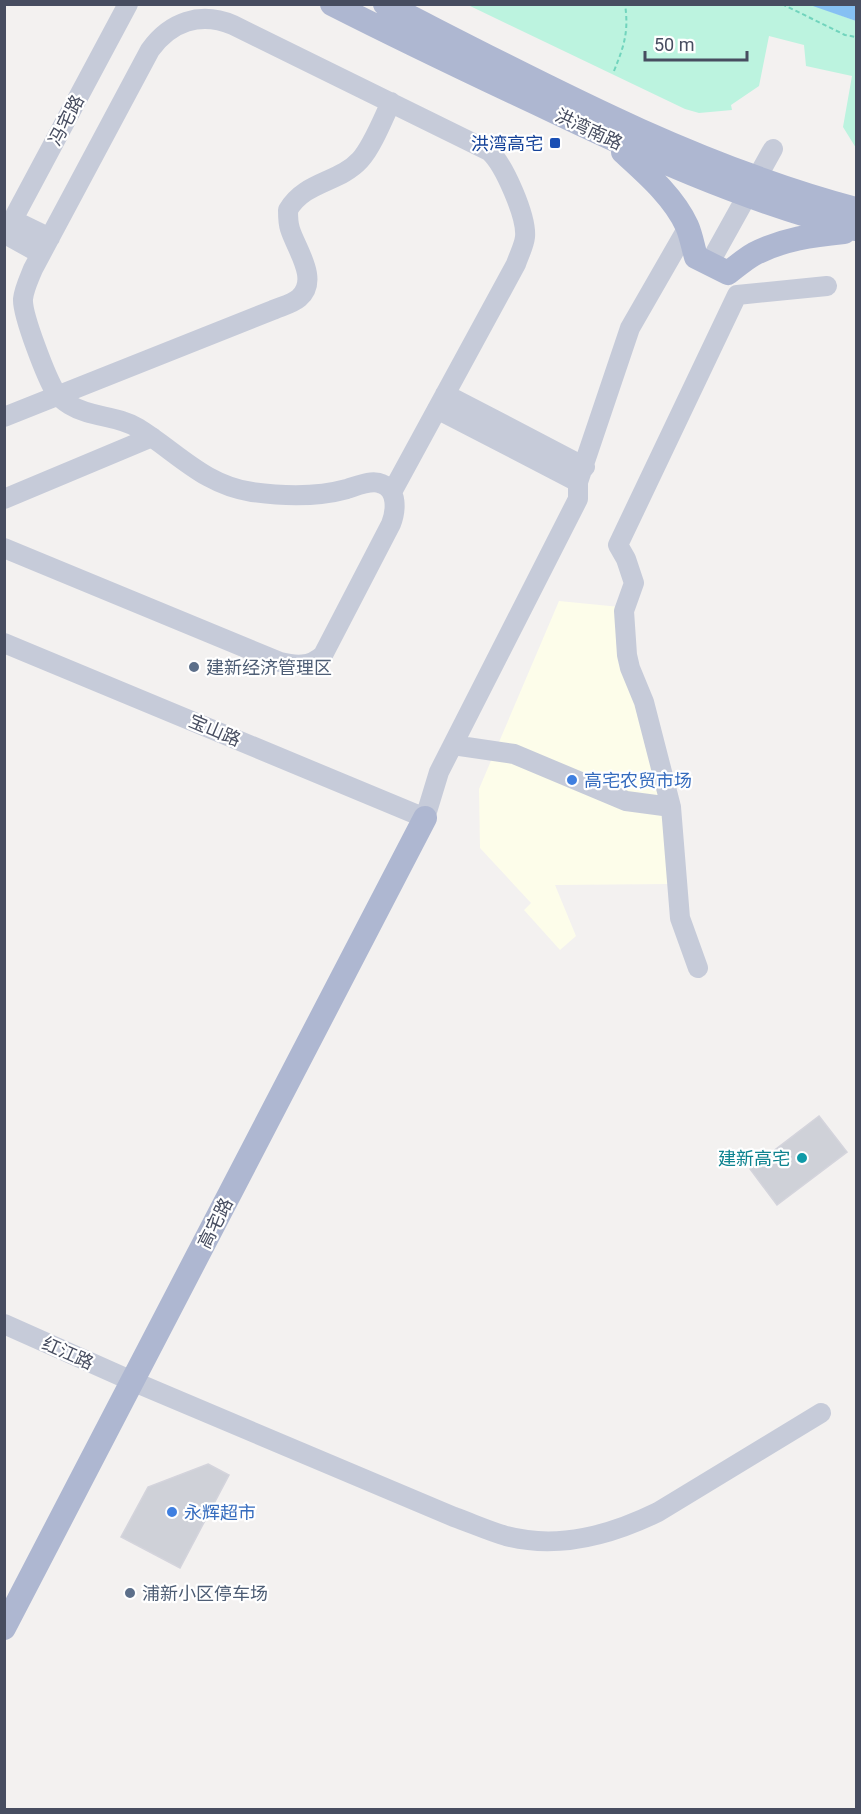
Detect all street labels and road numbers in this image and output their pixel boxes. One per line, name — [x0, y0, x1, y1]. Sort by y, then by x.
street label: 冯宅路 — [44, 91, 88, 149]
street label: 洪湾南路 — [552, 104, 626, 154]
street label: 宝山路 — [186, 710, 244, 750]
street label: 高宅路 — [193, 1194, 237, 1252]
street label: 红江路 — [39, 1332, 97, 1374]

